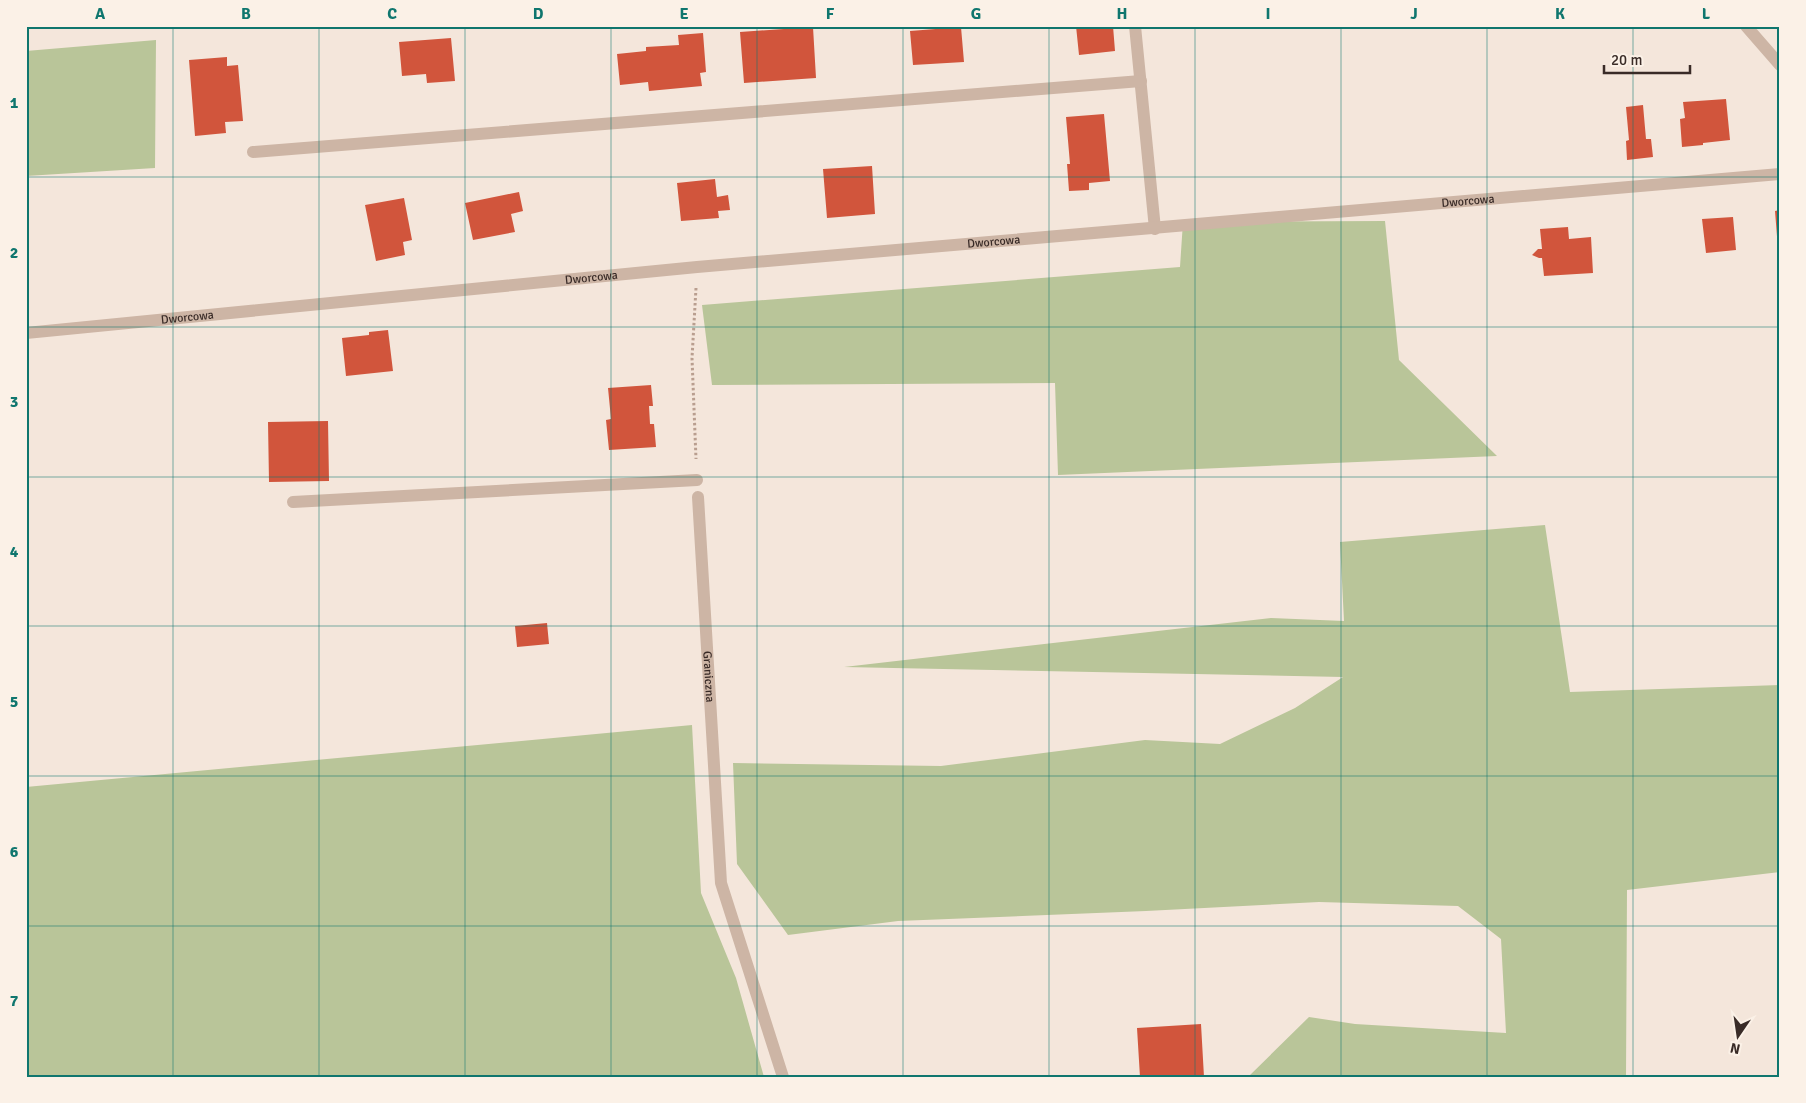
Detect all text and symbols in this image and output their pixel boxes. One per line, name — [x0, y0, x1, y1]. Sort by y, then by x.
text: A — [95, 4, 106, 24]
text: B — [241, 4, 251, 24]
text: C — [387, 4, 397, 24]
text: D — [533, 4, 544, 24]
text: E — [679, 4, 689, 24]
text: F — [826, 4, 835, 24]
text: G — [971, 4, 981, 24]
text: H — [1117, 4, 1127, 24]
text: I — [1265, 4, 1271, 24]
text: J — [1410, 4, 1418, 24]
text: K — [1555, 4, 1565, 24]
text: L — [1702, 4, 1711, 24]
scale bar — [1604, 42, 1690, 74]
text: 20 m — [1611, 51, 1642, 69]
text: 1 — [10, 93, 19, 113]
street label: Dworcowa — [1441, 191, 1495, 211]
street label: Dworcowa — [967, 232, 1021, 251]
text: 2 — [10, 243, 18, 263]
street label: Dworcowa — [564, 267, 618, 287]
street label: Dworcowa — [160, 307, 214, 327]
text: 3 — [10, 392, 18, 412]
text: 4 — [10, 542, 19, 562]
street label: Graniczna — [700, 650, 718, 703]
text: 5 — [10, 692, 18, 712]
text: 6 — [10, 842, 19, 862]
text: 7 — [10, 991, 19, 1011]
north arrow — [1714, 1010, 1764, 1060]
text: N — [1729, 1039, 1742, 1058]

